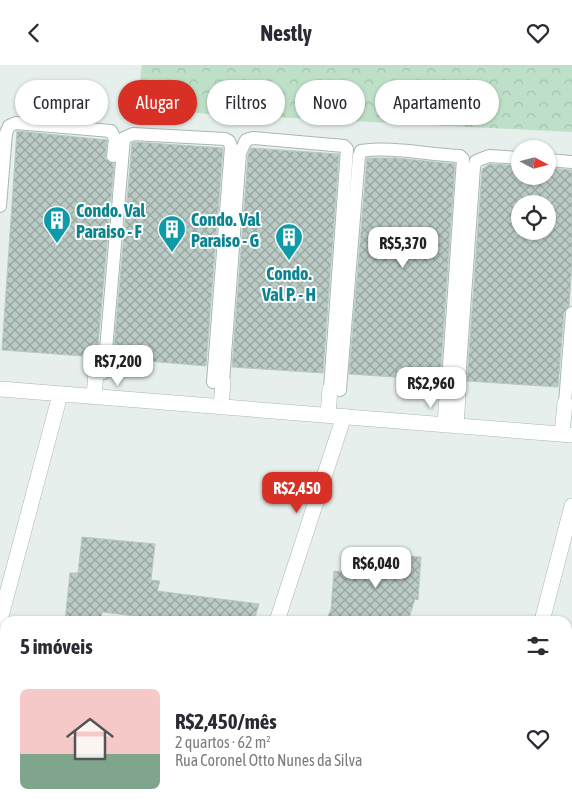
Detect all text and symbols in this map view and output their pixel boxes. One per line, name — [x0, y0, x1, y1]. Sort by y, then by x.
icon: back — [20, 19, 48, 47]
icon: heart — [524, 19, 552, 47]
text: Nestly — [260, 20, 312, 46]
chip: Comprar — [15, 80, 108, 125]
chip: Alugar — [118, 80, 197, 125]
chip: Filtros — [207, 80, 285, 125]
chip: Novo — [295, 80, 365, 125]
chip: Apartamento — [375, 80, 499, 125]
north arrow — [511, 140, 556, 185]
map controls — [511, 140, 556, 240]
button: locate — [511, 195, 556, 240]
place label: Condo. Val Paraiso - F — [76, 200, 146, 242]
building icon: Condo. Val Paraiso - F — [42, 205, 72, 244]
place label: Condo. Val Paraiso - G — [191, 209, 261, 251]
building icon: Condo. Val Paraiso - G — [157, 214, 187, 253]
building icon: Condo. Val P. - H — [274, 222, 304, 261]
pin: R$5,370 — [357, 227, 449, 269]
text: R$5,370 — [379, 234, 427, 252]
place label: Condo. Val P. - H — [261, 263, 316, 305]
pin: R$7,200 — [72, 345, 164, 387]
text: R$7,200 — [94, 352, 142, 370]
pin: R$2,960 — [385, 367, 477, 409]
text: R$2,960 — [407, 374, 455, 392]
pin: R$2,450 — [251, 471, 343, 514]
text: R$2,450 — [273, 479, 321, 497]
pin: R$6,040 — [330, 547, 422, 589]
text: R$6,040 — [352, 554, 400, 572]
icon: filters — [524, 632, 552, 660]
text: 5 imóveis — [20, 634, 93, 658]
icon: home — [60, 709, 120, 769]
text: R$2,450/mês — [175, 709, 277, 733]
icon: heart — [524, 725, 552, 753]
text: 2 quartos · 62 m² — [175, 733, 271, 751]
text: Rua Coronel Otto Nunes da Silva — [175, 751, 363, 769]

